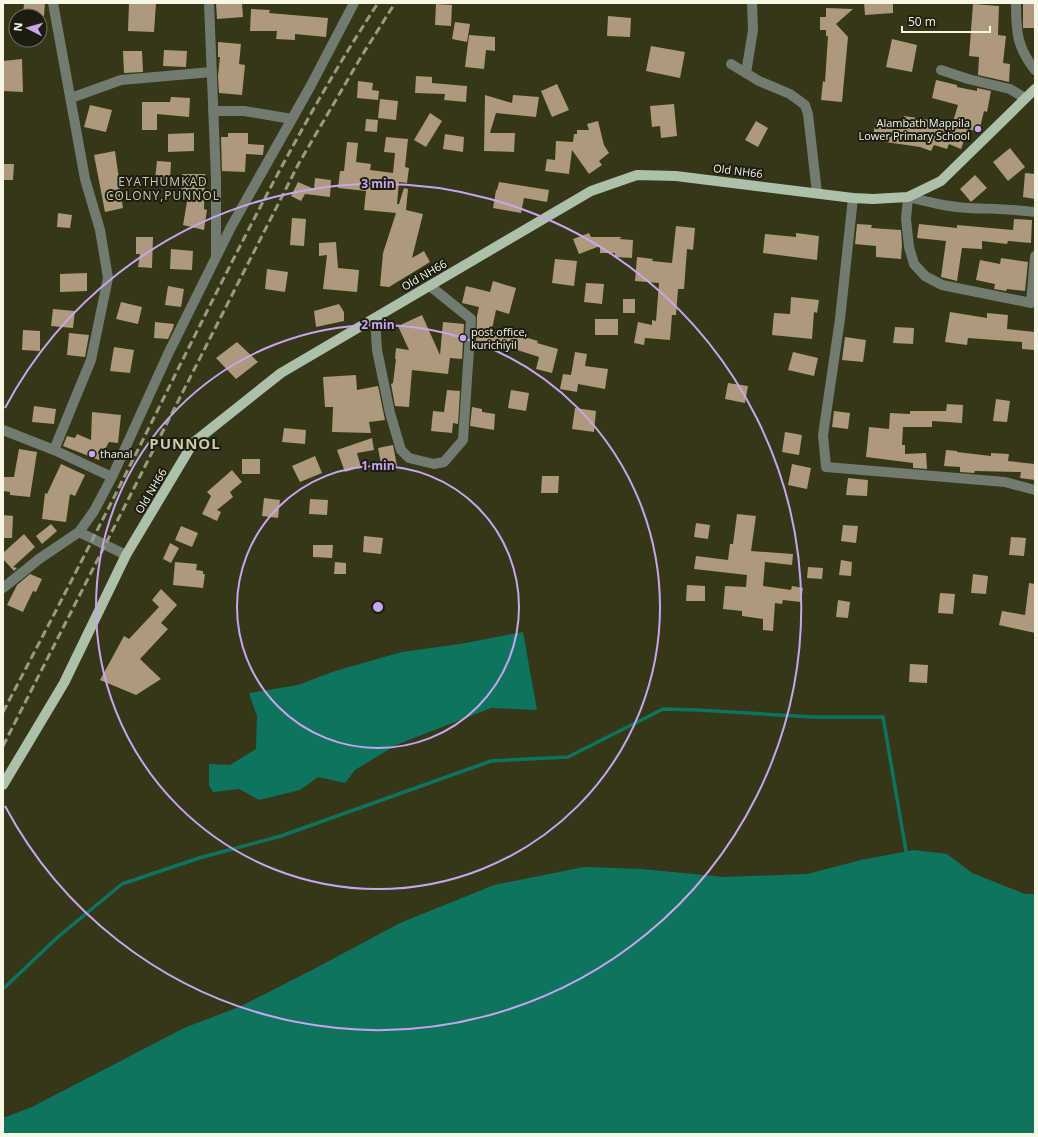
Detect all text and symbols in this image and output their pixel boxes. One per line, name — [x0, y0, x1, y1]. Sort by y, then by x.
north arrow — [8, 8, 48, 48]
scale bar — [902, 8, 990, 34]
text: 50 m — [908, 13, 936, 30]
text: N — [10, 22, 25, 32]
place label: Alambath Mappila Lower Primary School — [858, 115, 970, 143]
marker: Alambath Mappila Lower Primary School — [973, 124, 983, 134]
street label: Old NH66 — [712, 160, 764, 181]
district label: EYATHUMKAD COLONY,PUNNOL — [106, 173, 220, 204]
text: 3 min — [361, 175, 395, 192]
street label: Old NH66 — [398, 256, 449, 294]
text: 2 min — [361, 316, 395, 333]
place label: post office, kurichiyil — [471, 324, 528, 352]
marker: post office, kurichiyil — [458, 333, 468, 343]
district label: PUNNOL — [149, 433, 221, 453]
place label: thanal — [100, 446, 132, 461]
marker: thanal — [87, 449, 97, 459]
text: 1 min — [361, 457, 395, 474]
street label: Old NH66 — [131, 465, 170, 516]
centre of rings — [371, 600, 385, 614]

